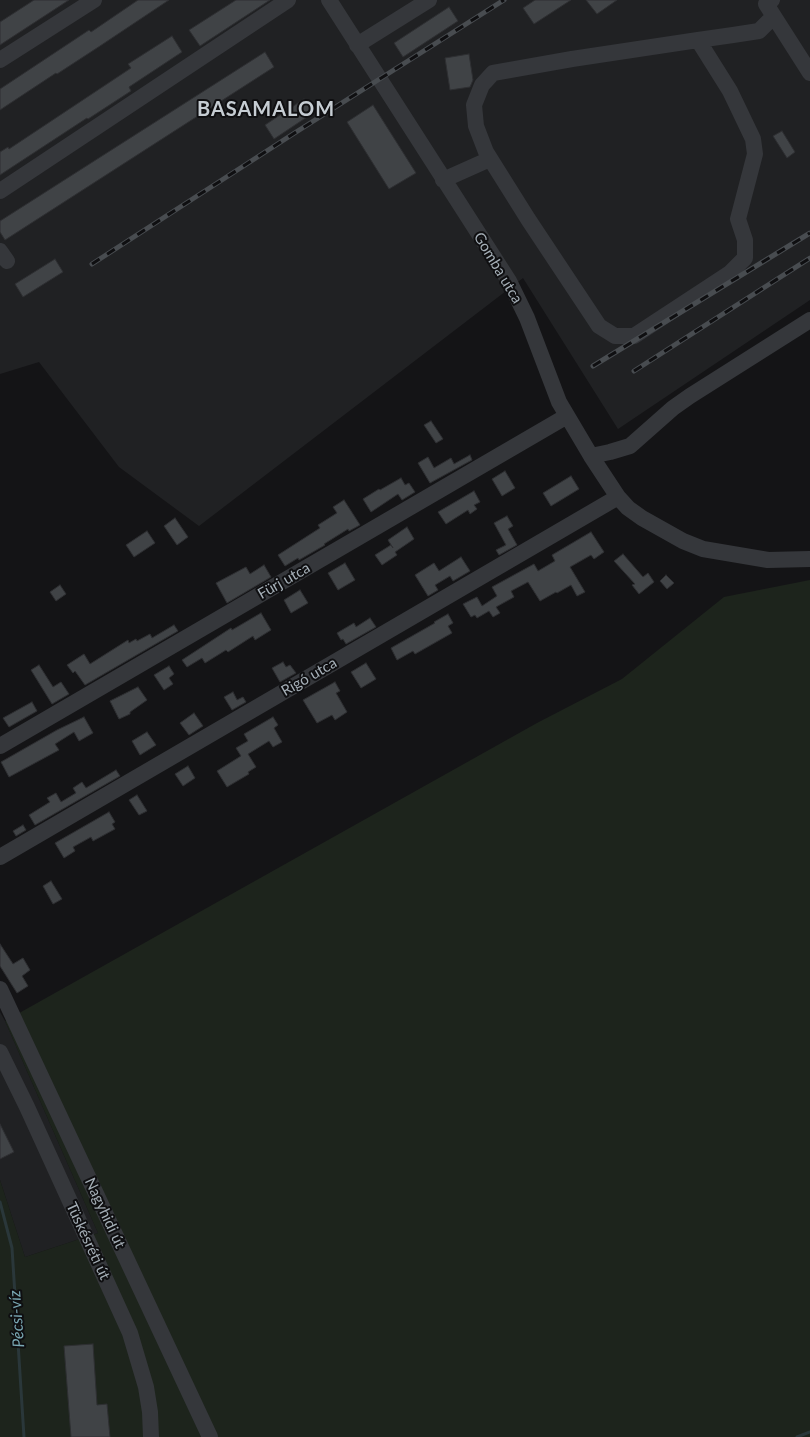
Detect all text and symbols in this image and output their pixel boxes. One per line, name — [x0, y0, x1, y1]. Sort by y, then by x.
district label: BASAMALOM — [196, 98, 336, 122]
street label: Gomba utca — [470, 229, 526, 307]
street label: Fürj utca — [255, 559, 313, 603]
street label: Rigó utca — [278, 654, 340, 700]
street label: Nagyhidi út — [81, 1175, 129, 1251]
street label: Tüskésréti út — [62, 1199, 114, 1283]
water label: Pécsi-víz — [5, 1290, 29, 1348]

